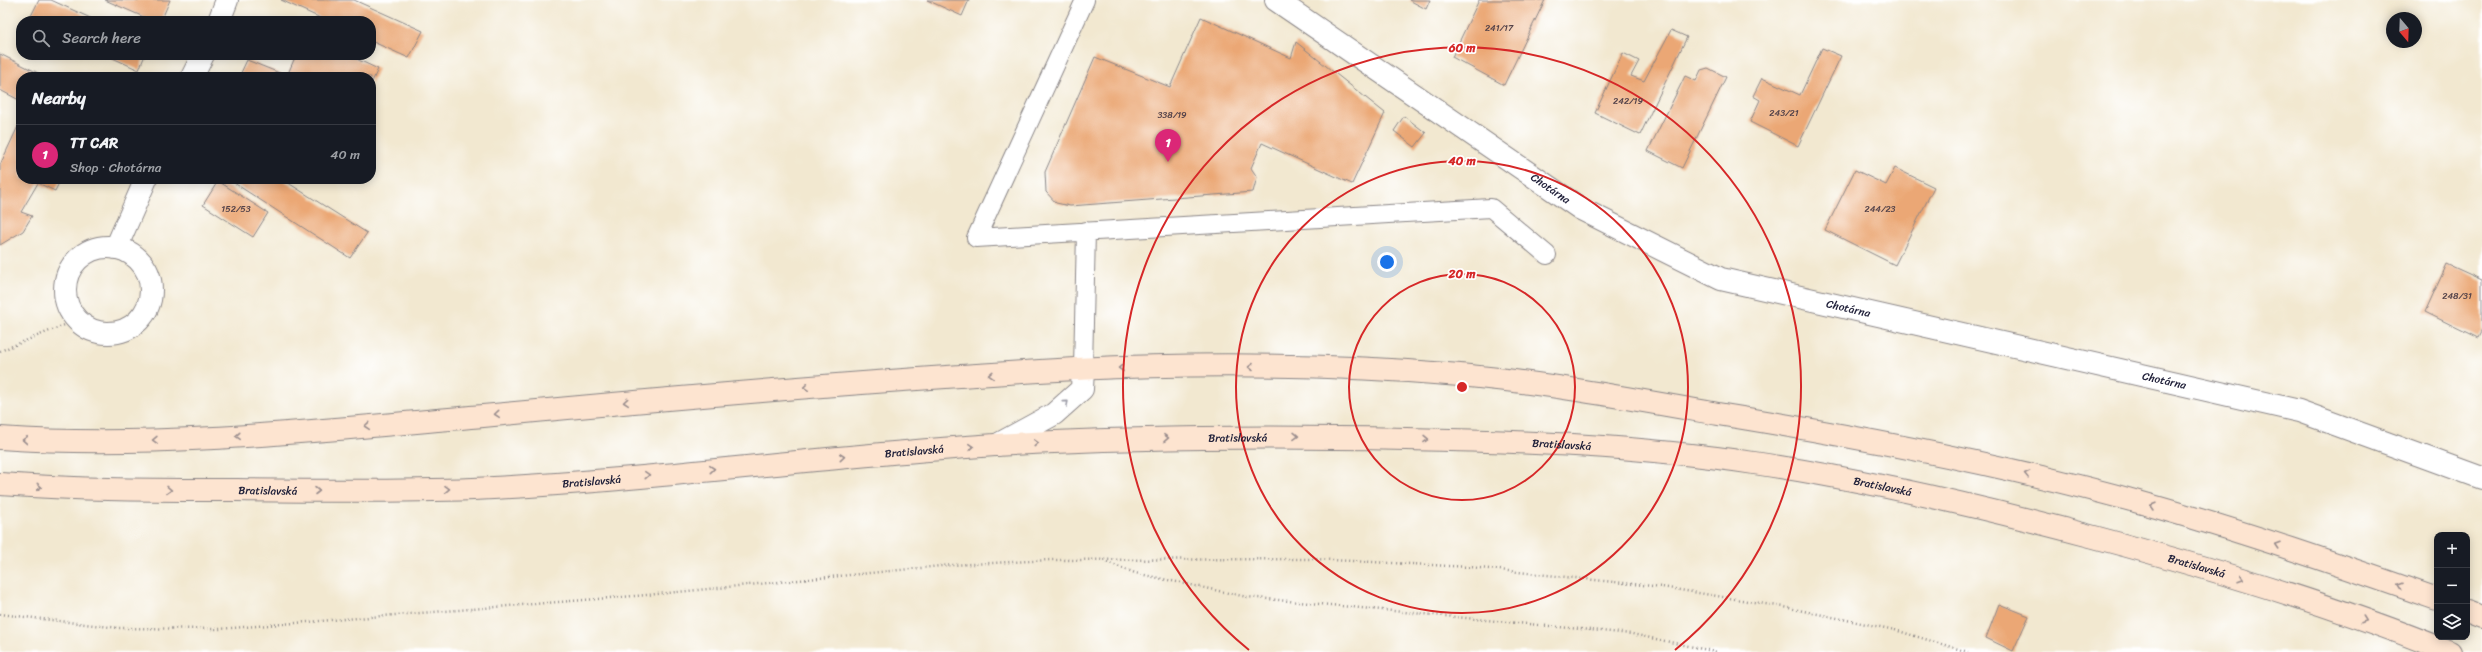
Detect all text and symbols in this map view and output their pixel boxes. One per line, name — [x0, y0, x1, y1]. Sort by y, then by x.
north arrow — [2386, 12, 2422, 48]
search box — [16, 16, 376, 60]
house number: 241/17 — [1485, 20, 1514, 36]
text: Search here — [62, 25, 141, 51]
icon: search — [30, 27, 52, 49]
text: 60 m — [1448, 37, 1476, 59]
text: Nearby — [32, 83, 86, 113]
house number: 242/19 — [1613, 93, 1643, 109]
house number: 243/21 — [1769, 105, 1799, 121]
house number: 338/19 — [1157, 107, 1187, 123]
pin: 1 — [1155, 129, 1181, 162]
text: TT CAR — [70, 130, 118, 156]
text: 1 — [42, 143, 48, 166]
text: 40 m — [330, 143, 360, 166]
text: 40 m — [1447, 150, 1476, 172]
text: Shop · Chotárna — [70, 156, 161, 179]
street label: Chotárna — [1527, 168, 1575, 209]
house number: 152/53 — [221, 201, 251, 217]
house number: 244/23 — [1864, 201, 1896, 217]
your location — [1377, 252, 1397, 272]
text: 20 m — [1448, 263, 1476, 285]
house number: 248/31 — [2442, 288, 2472, 304]
street label: Chotárna — [1825, 294, 1873, 323]
one-way arrow — [1248, 363, 1254, 371]
one-way arrow — [1118, 364, 1124, 372]
street label: Chotárna — [2140, 367, 2189, 395]
one-way arrow — [988, 370, 994, 379]
centre of rings — [1455, 380, 1469, 394]
one-way arrow — [803, 382, 809, 391]
one-way arrow — [623, 398, 629, 407]
one-way arrow — [1061, 400, 1069, 408]
one-way arrow — [494, 410, 500, 419]
one-way arrow — [364, 421, 370, 430]
street label: Bratislavská — [1208, 428, 1268, 448]
one-way arrow — [235, 432, 241, 441]
one-way arrow — [1293, 432, 1299, 440]
one-way arrow — [1163, 434, 1169, 442]
street label: Bratislavská — [1532, 434, 1592, 456]
one-way arrow — [1423, 435, 1429, 443]
one-way arrow — [22, 436, 28, 445]
one-way arrow — [152, 436, 158, 444]
one-way arrow — [1033, 439, 1039, 448]
street label: Bratislavská — [884, 440, 945, 464]
one-way arrow — [968, 443, 974, 452]
one-way arrow — [839, 453, 845, 462]
one-way arrow — [709, 465, 715, 474]
street label: Bratislavská — [561, 470, 622, 494]
one-way arrow — [2024, 470, 2031, 479]
one-way arrow — [644, 471, 650, 480]
street label: Bratislavská — [1852, 471, 1914, 502]
street label: Bratislavská — [238, 481, 298, 501]
one-way arrow — [36, 483, 42, 492]
one-way arrow — [166, 485, 172, 494]
one-way arrow — [444, 485, 450, 493]
one-way arrow — [314, 487, 320, 495]
one-way arrow — [2150, 502, 2157, 511]
map controls — [2434, 532, 2470, 640]
button: + — [2434, 532, 2470, 568]
one-way arrow — [2274, 541, 2281, 550]
street label: Bratislavská — [2166, 549, 2228, 584]
button: − — [2434, 568, 2470, 604]
one-way arrow — [2237, 574, 2244, 583]
one-way arrow — [2397, 583, 2404, 591]
button: layers — [2434, 604, 2470, 640]
one-way arrow — [2360, 616, 2367, 624]

